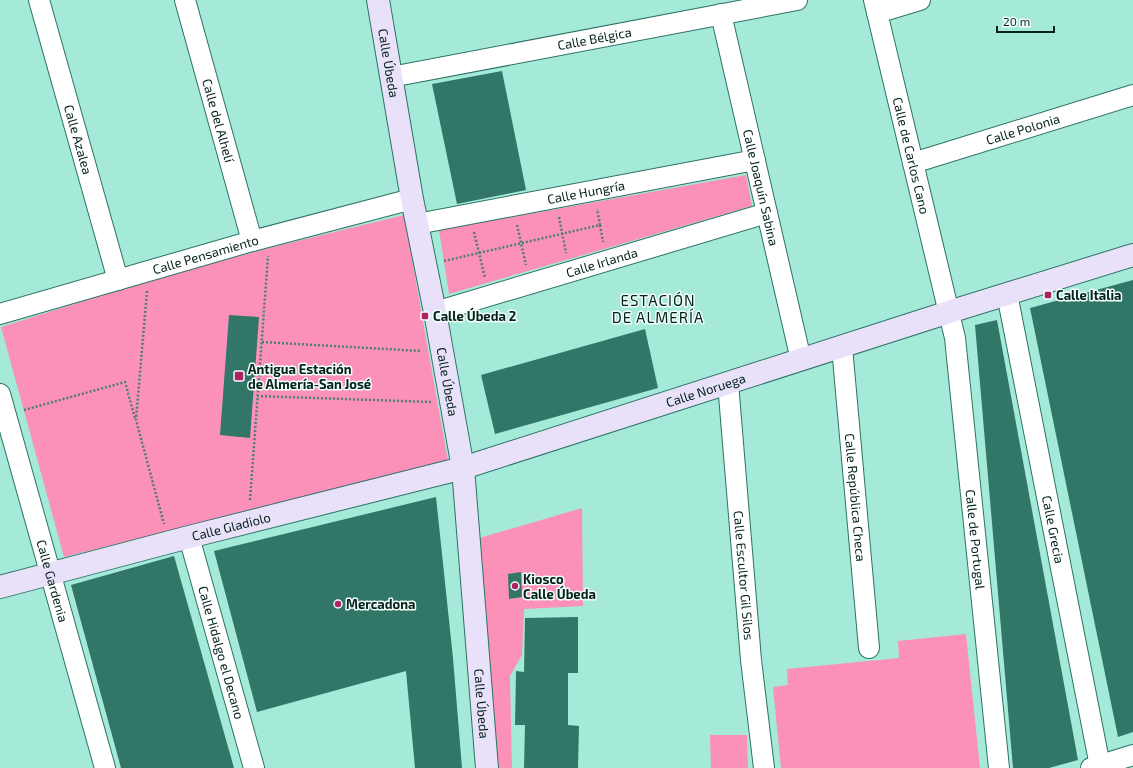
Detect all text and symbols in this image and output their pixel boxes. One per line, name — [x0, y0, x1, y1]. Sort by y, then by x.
scale bar — [997, 8, 1054, 34]
text: 20 m — [1003, 14, 1030, 28]
street label: Calle Bélgica — [556, 24, 633, 53]
street label: Calle Úbeda — [375, 27, 403, 99]
street label: Calle del Alhelí — [199, 77, 238, 165]
street label: Calle de Carlos Cano — [890, 96, 933, 216]
street label: Calle Azalea — [61, 103, 96, 176]
street label: Calle Polonia — [984, 110, 1062, 148]
street label: Calle Joaquín Sabina — [740, 128, 782, 247]
street label: Calle Hungría — [546, 177, 626, 207]
street label: Calle Pensamiento — [151, 232, 260, 277]
street label: Calle Irlanda — [564, 244, 639, 281]
place label: Calle Italia — [1056, 287, 1122, 303]
marker: Calle Italia — [1043, 290, 1053, 300]
district label: ESTACIÓN DE ALMERÍA — [612, 291, 704, 326]
place label: Calle Úbeda 2 — [433, 307, 516, 324]
marker: Calle Úbeda 2 — [420, 311, 430, 321]
street label: Calle Úbeda — [433, 346, 462, 417]
place label: Antigua Estación de Almería-San José — [248, 361, 371, 392]
marker: Antigua Estación de Almería-San José — [233, 370, 245, 382]
street label: Calle Noruega — [664, 370, 748, 410]
street label: Calle República Checa — [842, 433, 869, 562]
street label: Calle de Portugal — [963, 489, 989, 590]
street label: Calle Grecia — [1039, 494, 1068, 565]
street label: Calle Gladiolo — [190, 509, 272, 544]
street label: Calle Escultor Gil Silos — [731, 510, 757, 641]
street label: Calle Gardenia — [33, 538, 72, 624]
place label: Kiosco Calle Úbeda — [523, 571, 596, 602]
marker: Kiosco Calle Úbeda — [510, 581, 520, 591]
street label: Calle Hidalgo el Decano — [195, 584, 248, 721]
place label: Mercadona — [346, 596, 415, 612]
marker: Mercadona — [333, 599, 343, 609]
street label: Calle Úbeda — [471, 668, 493, 739]

